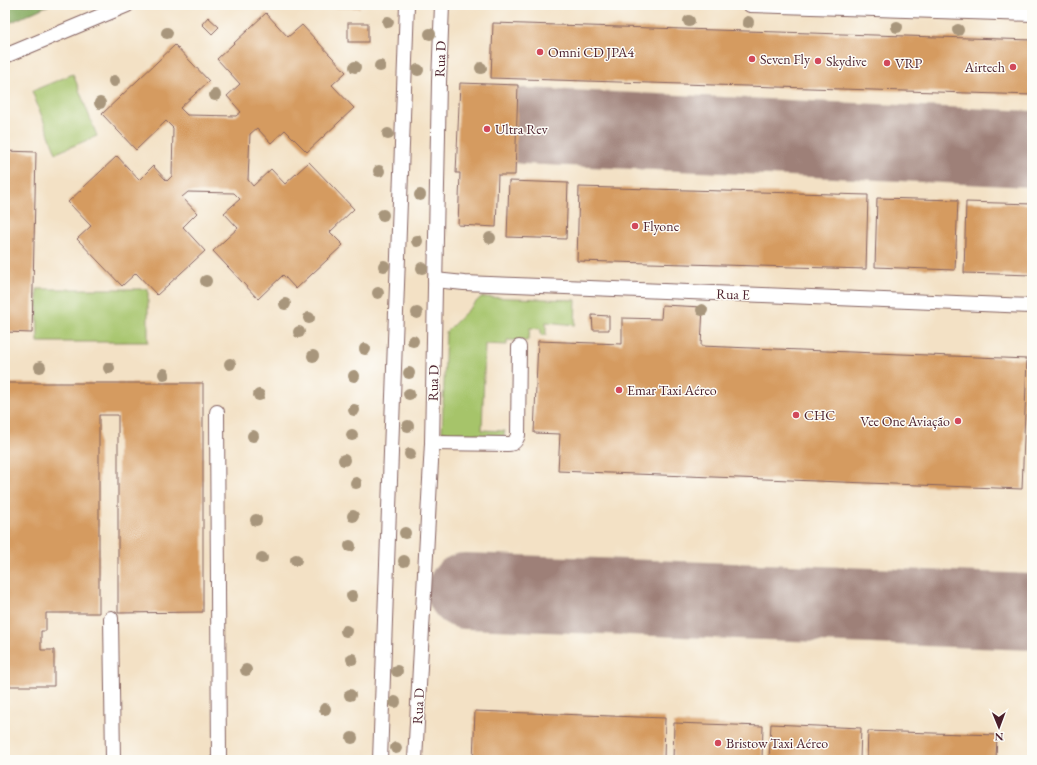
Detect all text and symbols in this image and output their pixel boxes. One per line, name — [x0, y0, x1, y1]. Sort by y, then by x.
street label: Rua D — [430, 40, 450, 77]
place label: Omni CD JPA4 — [548, 43, 634, 61]
marker: Omni CD JPA4 — [535, 47, 545, 57]
place label: Seven Fly — [760, 50, 811, 68]
place label: Skydive — [826, 52, 867, 70]
marker: Seven Fly — [747, 54, 757, 64]
place label: VRP — [895, 54, 922, 72]
marker: Skydive — [813, 56, 823, 66]
marker: VRP — [882, 58, 892, 68]
place label: Airtech — [964, 58, 1005, 76]
marker: Airtech — [1008, 62, 1018, 72]
place label: Ultra Rev — [495, 120, 549, 138]
marker: Ultra Rev — [482, 124, 492, 134]
place label: Flyone — [643, 217, 680, 235]
marker: Flyone — [630, 221, 640, 231]
street label: Rua E — [716, 284, 750, 304]
street label: Rua D — [424, 364, 442, 401]
place label: Emar Taxi Aéreo — [627, 381, 717, 399]
marker: Emar Taxi Aéreo — [614, 385, 624, 395]
place label: CHC — [804, 406, 835, 424]
marker: CHC — [791, 410, 801, 420]
place label: Vee One Aviação — [860, 412, 950, 430]
marker: Vee One Aviação — [953, 416, 963, 426]
street label: Rua D — [408, 687, 428, 725]
north arrow — [979, 707, 1019, 747]
text: N — [995, 730, 1004, 744]
place label: Bristow Taxi Aéreo — [726, 734, 828, 752]
marker: Bristow Taxi Aéreo — [713, 738, 723, 748]

